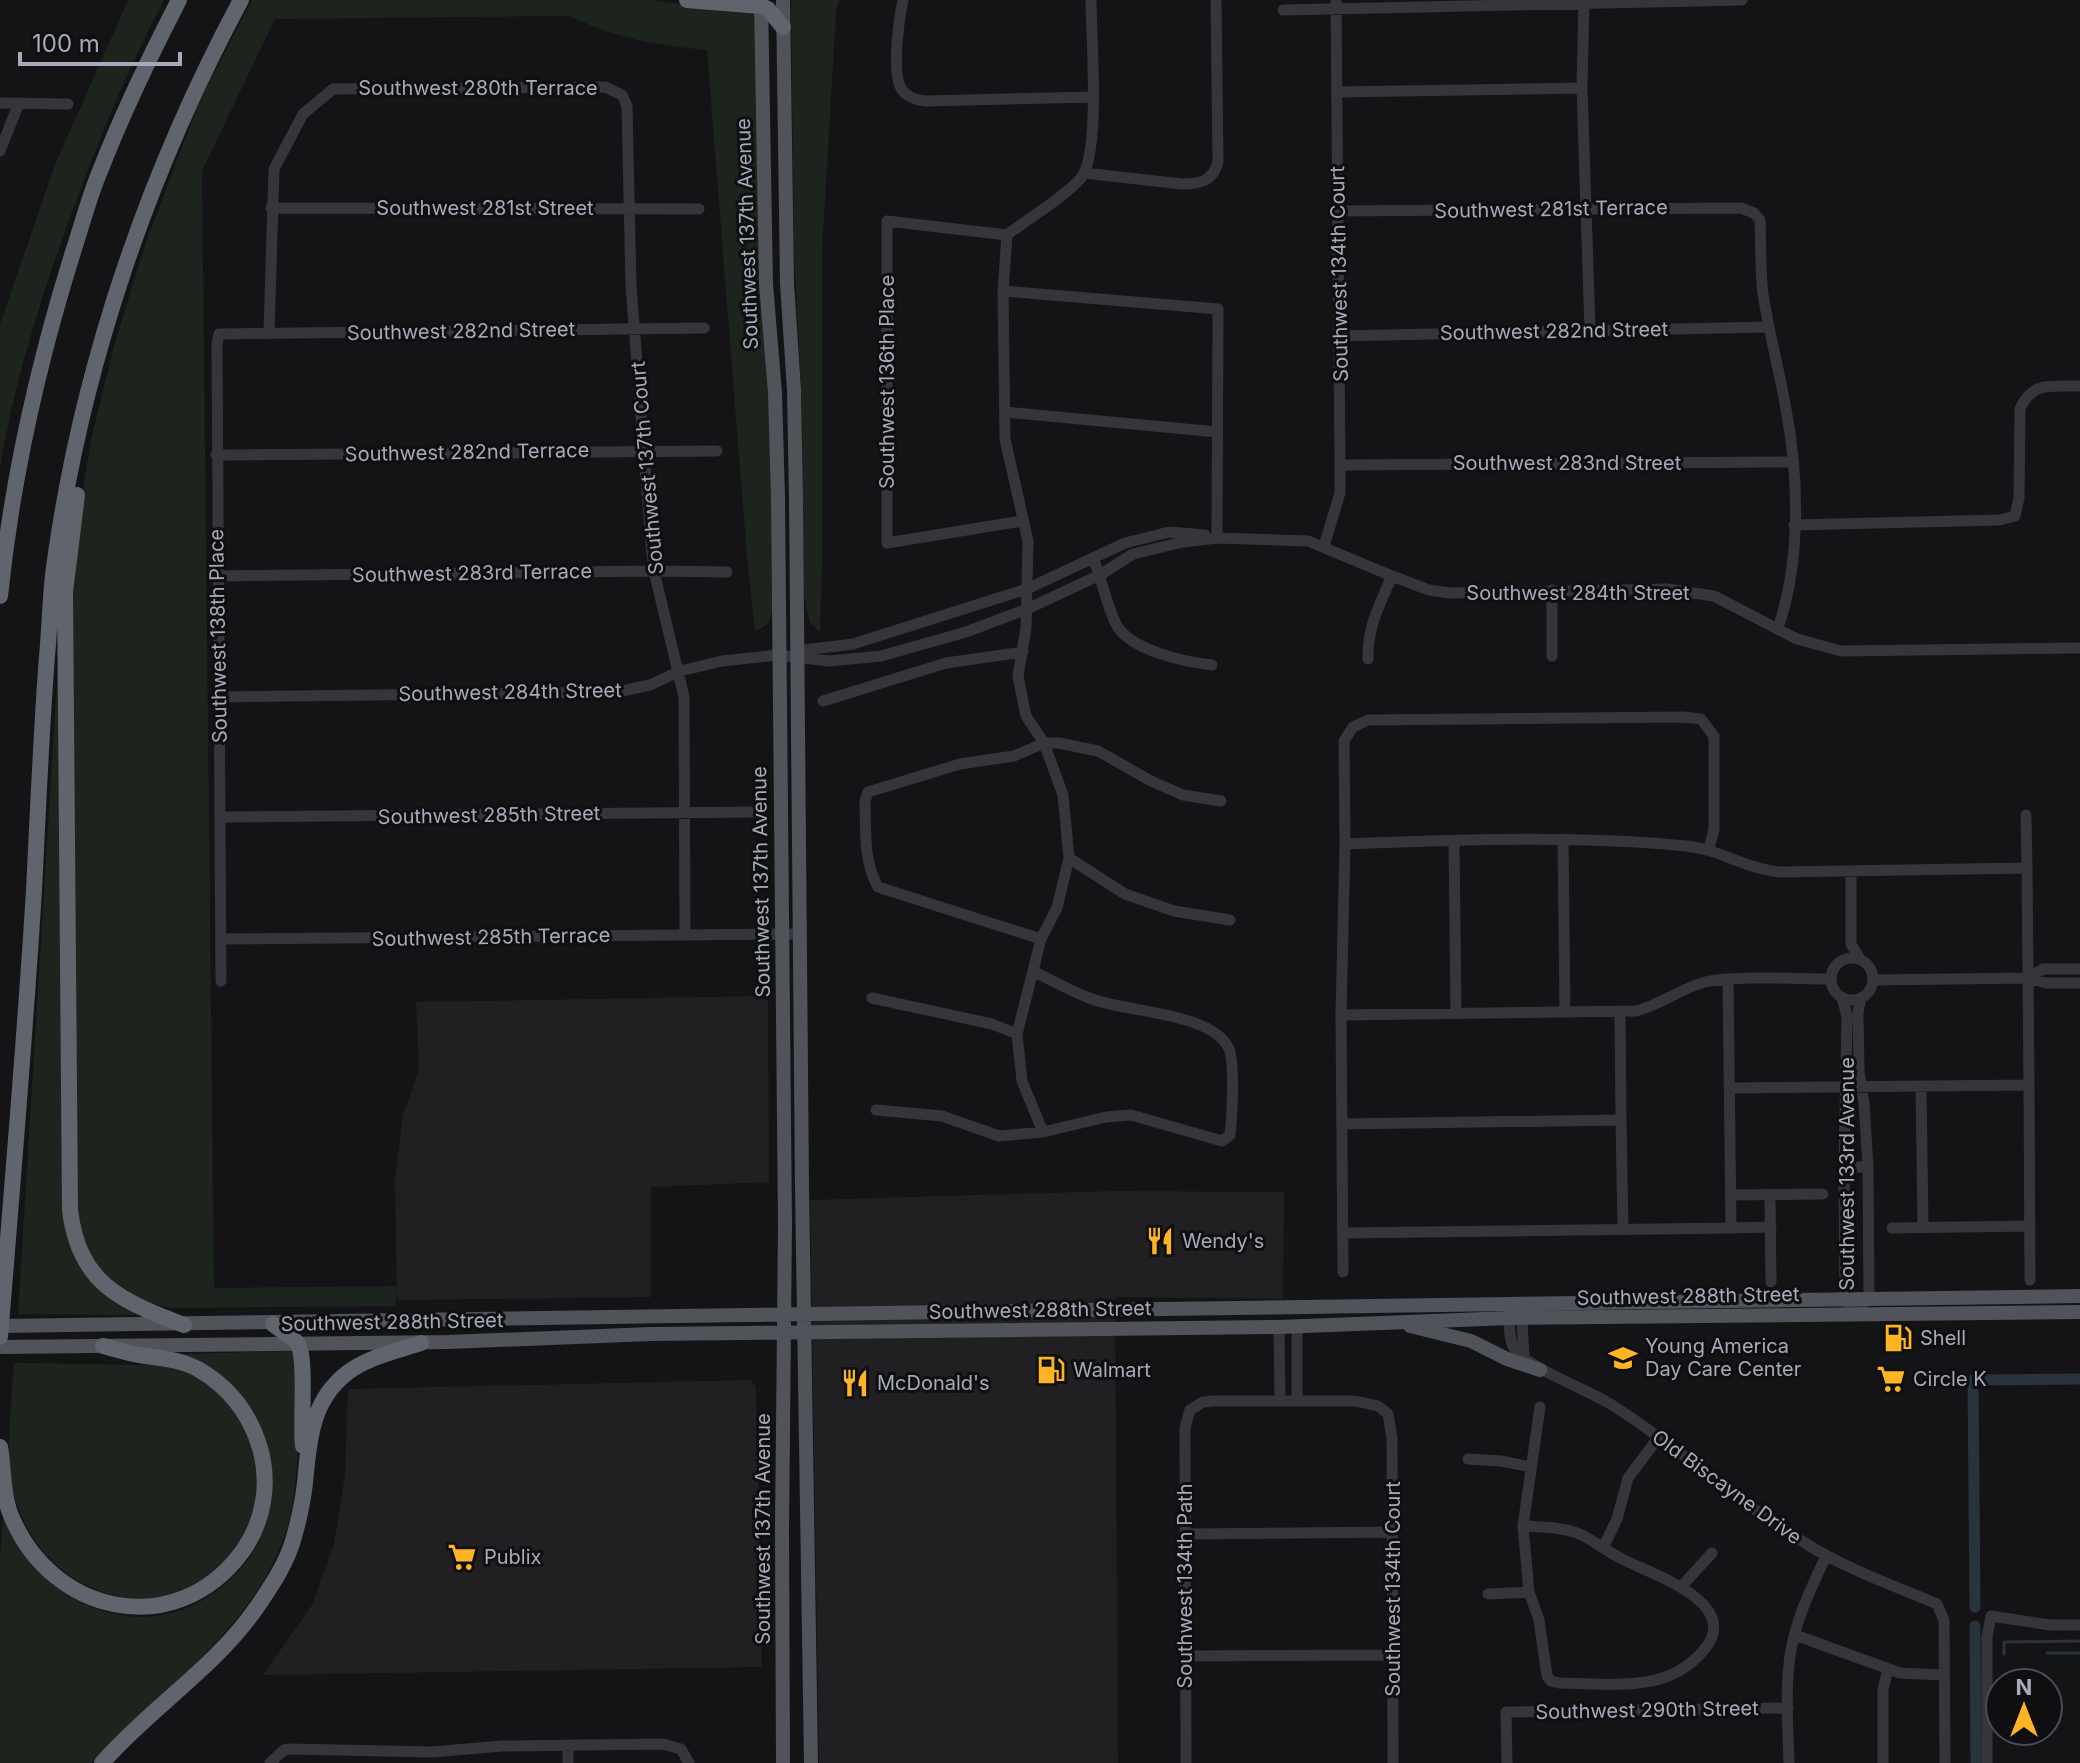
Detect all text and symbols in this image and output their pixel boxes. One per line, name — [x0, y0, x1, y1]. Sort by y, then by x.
scale bar — [20, 16, 180, 66]
text: 100 m — [32, 29, 100, 58]
street label: Southwest 280th Terrace — [358, 76, 598, 100]
street label: Southwest 137th Avenue — [731, 118, 763, 350]
street label: Southwest 134th Court — [1325, 166, 1353, 382]
street label: Southwest 281st Terrace — [1434, 195, 1668, 223]
street label: Southwest 281st Street — [376, 196, 594, 220]
street label: Southwest 136th Place — [875, 275, 899, 489]
street label: Southwest 282nd Street — [347, 317, 576, 345]
street label: Southwest 282nd Street — [1440, 317, 1669, 345]
street label: Southwest 137th Court — [626, 360, 668, 576]
street label: Southwest 282nd Terrace — [345, 438, 589, 466]
street label: Southwest 283nd Street — [1453, 451, 1682, 475]
street label: Southwest 138th Place — [204, 529, 232, 743]
street label: Southwest 283rd Terrace — [352, 559, 592, 587]
street label: Southwest 284th Street — [1466, 581, 1690, 605]
street label: Southwest 284th Street — [398, 678, 622, 706]
street label: Southwest 137th Avenue — [747, 766, 775, 998]
street label: Southwest 285th Street — [378, 801, 601, 829]
street label: Southwest 285th Terrace — [371, 923, 611, 951]
street label: Southwest 133rd Avenue — [1835, 1057, 1859, 1291]
restaurant icon: Wendy's — [1145, 1226, 1175, 1256]
place label: Wendy's — [1182, 1229, 1264, 1253]
street label: Southwest 288th Street — [1576, 1282, 1800, 1310]
street label: Southwest 288th Street — [928, 1296, 1152, 1324]
street label: Southwest 288th Street — [280, 1308, 504, 1336]
fuel station icon: Shell — [1883, 1323, 1913, 1353]
place label: Shell — [1920, 1326, 1966, 1350]
place label: Young America Day Care Center — [1645, 1334, 1802, 1381]
school or university icon: Young America Day Care Center — [1608, 1343, 1638, 1373]
fuel station icon: Walmart — [1036, 1355, 1066, 1385]
place label: Walmart — [1073, 1358, 1151, 1382]
supermarket icon: Circle K — [1876, 1364, 1906, 1394]
place label: Circle K — [1913, 1367, 1987, 1391]
restaurant icon: McDonald's — [840, 1368, 870, 1398]
place label: McDonald's — [877, 1371, 990, 1395]
street label: Southwest 137th Avenue — [751, 1413, 775, 1645]
street label: Old Biscayne Drive — [1648, 1425, 1806, 1549]
street label: Southwest 134th Court — [1381, 1481, 1405, 1697]
street label: Southwest 134th Path — [1173, 1483, 1197, 1689]
supermarket icon: Publix — [447, 1542, 477, 1572]
place label: Publix — [484, 1545, 542, 1569]
north arrow — [1984, 1667, 2064, 1747]
text: N — [2016, 1674, 2032, 1700]
street label: Southwest 290th Street — [1535, 1696, 1759, 1724]

